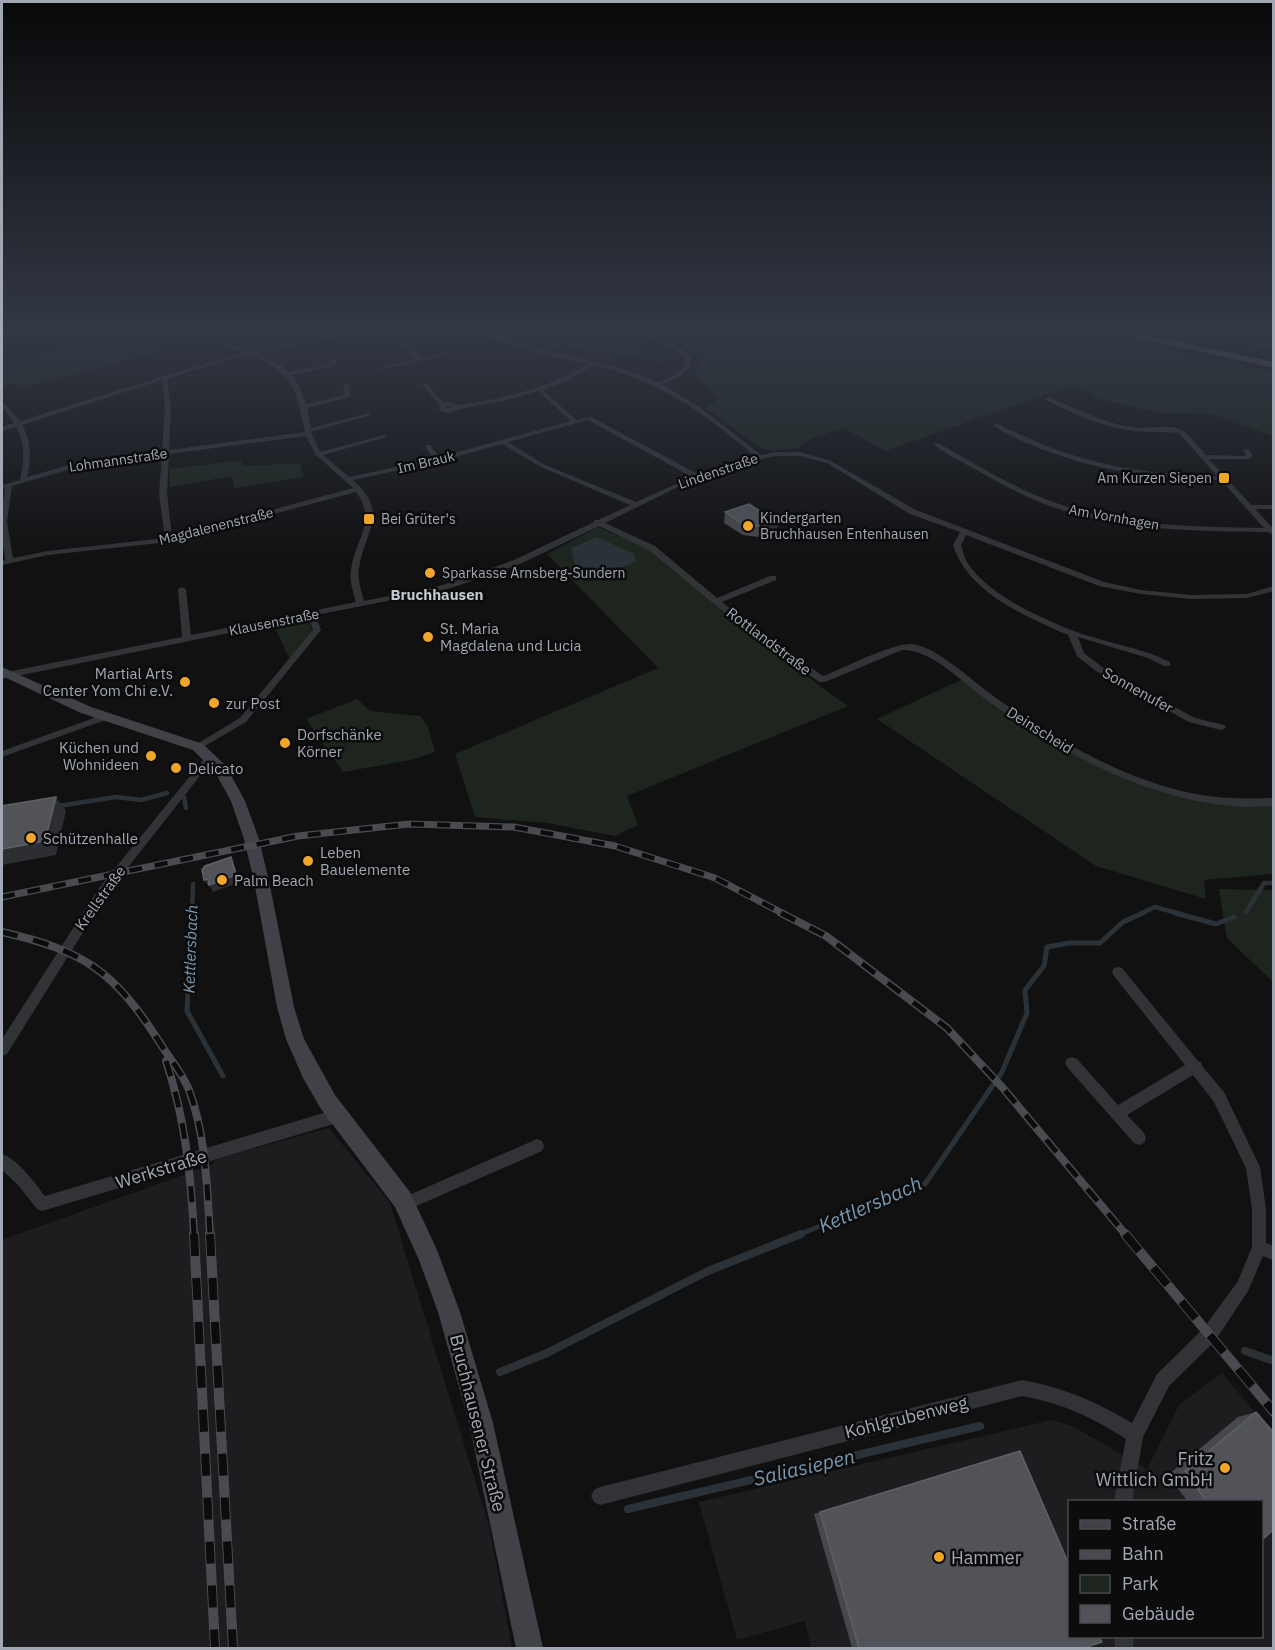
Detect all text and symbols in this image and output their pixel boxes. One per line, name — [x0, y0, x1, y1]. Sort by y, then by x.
street label: Lohmannstraße — [68, 444, 169, 476]
street label: Im Brauk — [396, 447, 457, 477]
street label: Lindenstraße — [676, 449, 760, 493]
place label: Am Kurzen Siepen — [1097, 469, 1212, 487]
marker: Am Kurzen Siepen — [1217, 471, 1231, 485]
street label: Am Vornhagen — [1067, 500, 1161, 534]
street label: Magdalenenstraße — [157, 503, 276, 549]
place label: Kindergarten Bruchhausen Entenhausen — [760, 509, 929, 543]
place label: Bei Grüter's — [381, 510, 456, 528]
marker: Bei Grüter's — [362, 512, 376, 526]
marker: Kindergarten Bruchhausen Entenhausen — [741, 519, 755, 533]
place label: Sparkasse Arnsberg-Sundern — [442, 564, 625, 582]
marker: Sparkasse Arnsberg-Sundern — [423, 566, 437, 580]
district label: Bruchhausen — [390, 585, 484, 604]
street label: Rottlandstraße — [723, 603, 815, 679]
street label: Klausenstraße — [227, 604, 321, 640]
place label: St. Maria Magdalena und Lucia — [440, 619, 582, 655]
marker: St. Maria Magdalena und Lucia — [421, 630, 435, 644]
street label: Sonnenufer — [1099, 663, 1177, 717]
place label: Martial Arts Center Yom Chi e.V. — [43, 664, 173, 700]
marker: Martial Arts Center Yom Chi e.V. — [178, 675, 192, 689]
place label: zur Post — [226, 694, 280, 713]
marker: zur Post — [207, 696, 221, 710]
street label: Deinscheid — [1003, 702, 1077, 758]
place label: Dorfschänke Körner — [297, 725, 382, 761]
marker: Dorfschänke Körner — [278, 736, 292, 750]
place label: Küchen und Wohnideen — [59, 738, 139, 774]
marker: Küchen und Wohnideen — [144, 749, 158, 763]
place label: Delicato — [188, 759, 243, 778]
marker: Delicato — [169, 761, 183, 775]
place label: Schützenhalle — [43, 829, 138, 848]
marker: Schützenhalle — [24, 831, 38, 845]
place label: Leben Bauelemente — [320, 843, 410, 879]
marker: Leben Bauelemente — [301, 854, 315, 868]
street label: Krellstraße — [70, 862, 130, 934]
place label: Palm Beach — [234, 871, 314, 890]
marker: Palm Beach — [215, 873, 229, 887]
water label: Kettlersbach — [178, 904, 202, 994]
street label: Werkstraße — [113, 1144, 209, 1194]
water label: Kettlersbach — [814, 1169, 926, 1239]
street label: Bruchhausener Straße — [445, 1332, 511, 1514]
street label: Kohlgrubenweg — [842, 1390, 970, 1443]
water label: Saliasiepen — [751, 1442, 857, 1492]
place label: Fritz Wittlich GmbH — [1096, 1447, 1213, 1491]
marker: Fritz Wittlich GmbH — [1218, 1461, 1232, 1475]
legend — [1068, 1500, 1263, 1638]
text: Straße — [1122, 1512, 1176, 1535]
text: Bahn — [1122, 1542, 1164, 1565]
place label: Hammer — [951, 1546, 1022, 1569]
marker: Hammer — [932, 1550, 946, 1564]
text: Park — [1122, 1572, 1159, 1595]
text: Gebäude — [1122, 1602, 1195, 1625]

